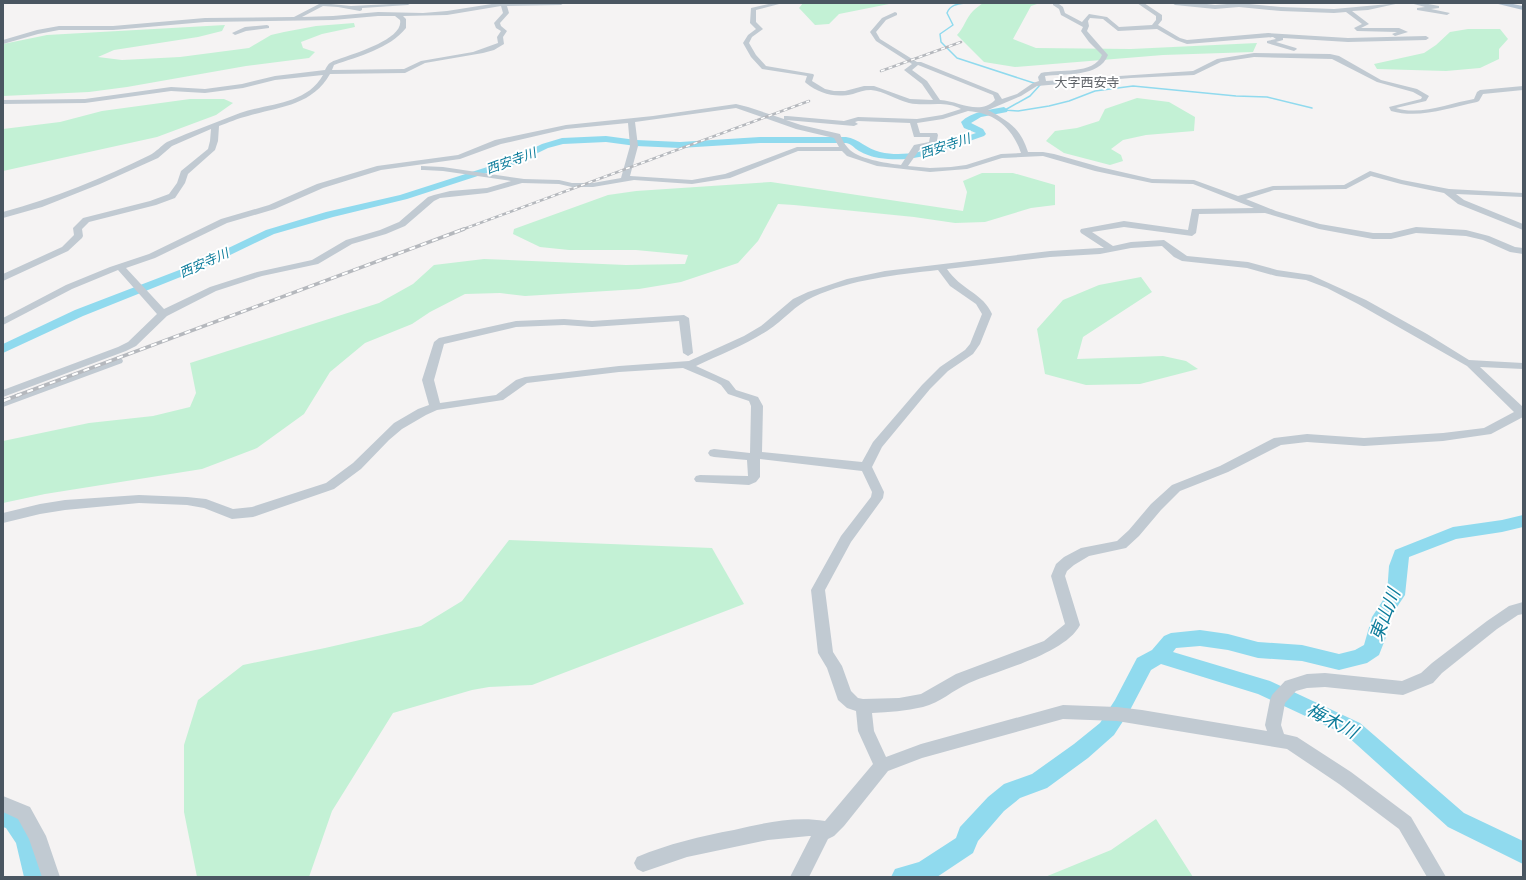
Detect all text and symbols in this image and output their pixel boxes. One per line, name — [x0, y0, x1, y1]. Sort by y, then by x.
district label: 大字西安寺 — [1054, 75, 1120, 90]
water label: 西安寺川 — [918, 130, 974, 161]
water label: 西安寺川 — [484, 144, 540, 177]
water label: 西安寺川 — [177, 245, 233, 280]
water label: 東山川 — [1365, 584, 1406, 644]
water label: 梅木川 — [1303, 699, 1363, 744]

